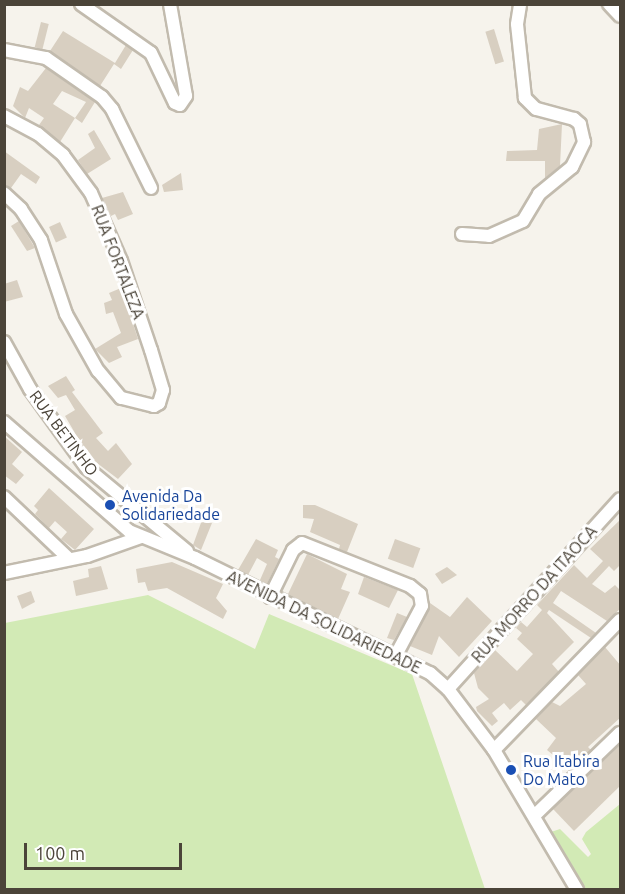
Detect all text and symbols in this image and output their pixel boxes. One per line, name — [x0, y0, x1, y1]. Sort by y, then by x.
street label: RUA FORTALEZA — [87, 202, 149, 322]
street label: RUA BETINHO — [26, 386, 102, 480]
place label: Avenida Da Solidariedade — [122, 486, 220, 524]
marker: Avenida Da Solidariedade — [103, 498, 117, 512]
street label: RUA MORRO DA ITAOCA — [467, 522, 601, 666]
street label: AVENIDA DA SOLIDARIEDADE — [224, 566, 424, 678]
place label: Rua Itabira Do Mato — [523, 751, 600, 789]
marker: Rua Itabira Do Mato — [504, 763, 518, 777]
scale bar — [27, 831, 184, 869]
text: 100 m — [35, 843, 85, 863]

